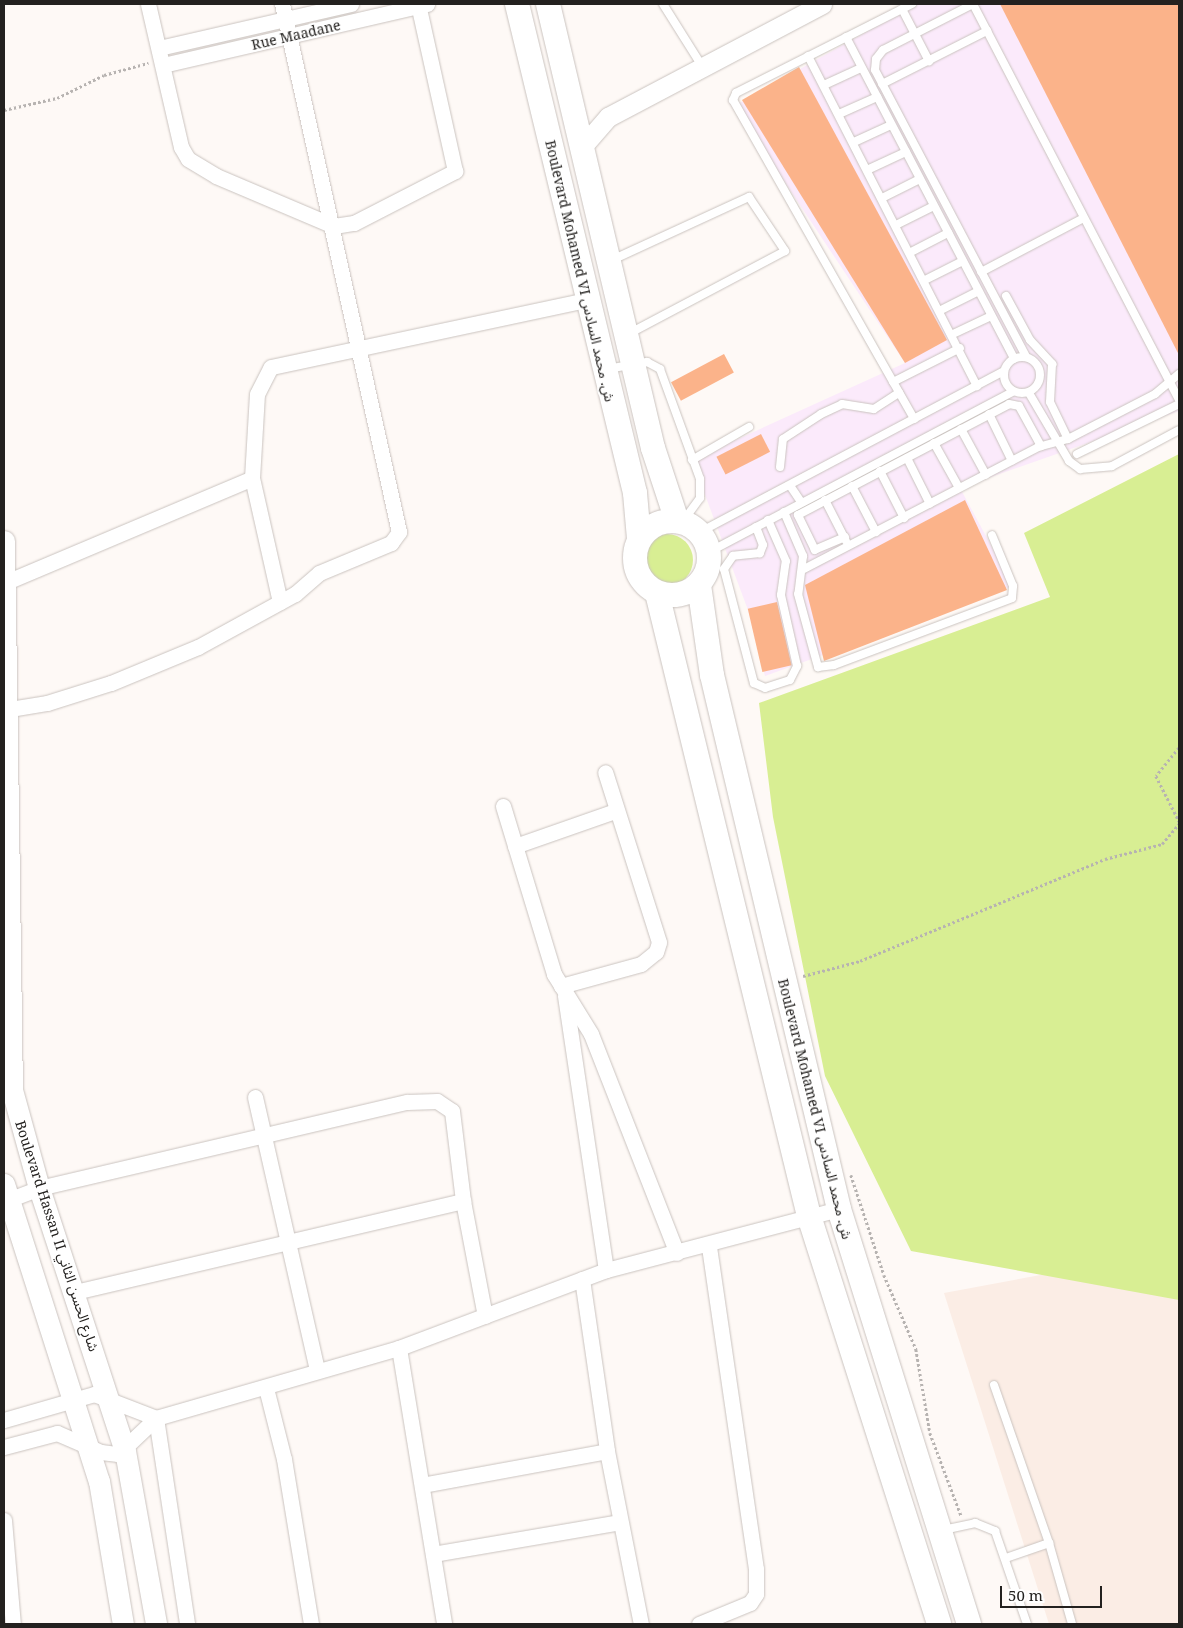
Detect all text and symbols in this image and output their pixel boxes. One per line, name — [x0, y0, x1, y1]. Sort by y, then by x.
street label: Rue Maadane — [250, 17, 342, 53]
street label: Boulevard Mohamed VI ش. محمد السادس — [542, 139, 618, 403]
street label: Boulevard Mohamed VI ش. محمد السادس — [774, 977, 856, 1241]
street label: Boulevard Hassan II شارع الحسن الثاني — [12, 1118, 102, 1354]
scale bar — [1003, 1576, 1106, 1608]
text: 50 m — [1008, 1585, 1043, 1605]

